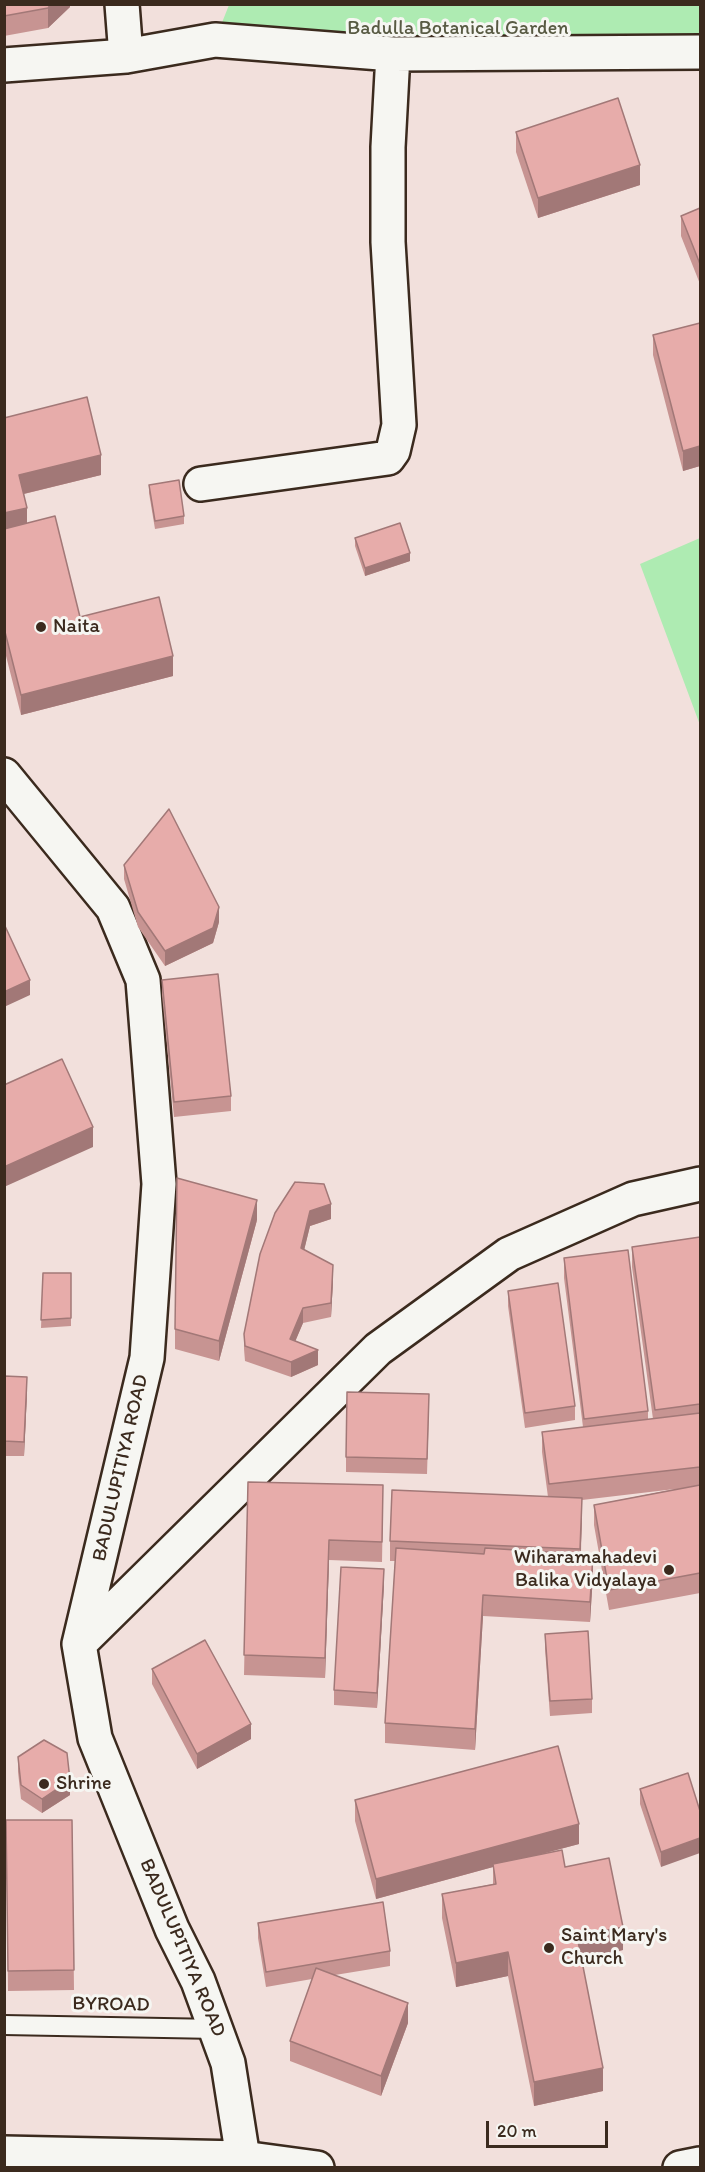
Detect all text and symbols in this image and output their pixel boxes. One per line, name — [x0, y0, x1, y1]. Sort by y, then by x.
park label: Badulla Botanical Garden — [347, 17, 569, 41]
place label: Naita — [53, 615, 100, 639]
marker: Naita — [34, 620, 48, 634]
street label: BADULUPITIYA ROAD — [88, 1372, 154, 1564]
place label: Wiharamahadevi Balika Vidyalaya — [514, 1546, 657, 1593]
marker: Wiharamahadevi Balika Vidyalaya — [662, 1563, 676, 1577]
place label: Shrine — [56, 1772, 111, 1796]
marker: Shrine — [37, 1777, 51, 1791]
street label: BADULUPITIYA ROAD — [134, 1855, 230, 2041]
place label: Saint Mary's Church — [561, 1924, 667, 1971]
marker: Saint Mary's Church — [542, 1941, 556, 1955]
street label: BYROAD — [72, 1992, 150, 2018]
scale bar — [489, 2109, 610, 2147]
text: 20 m — [497, 2120, 537, 2142]

